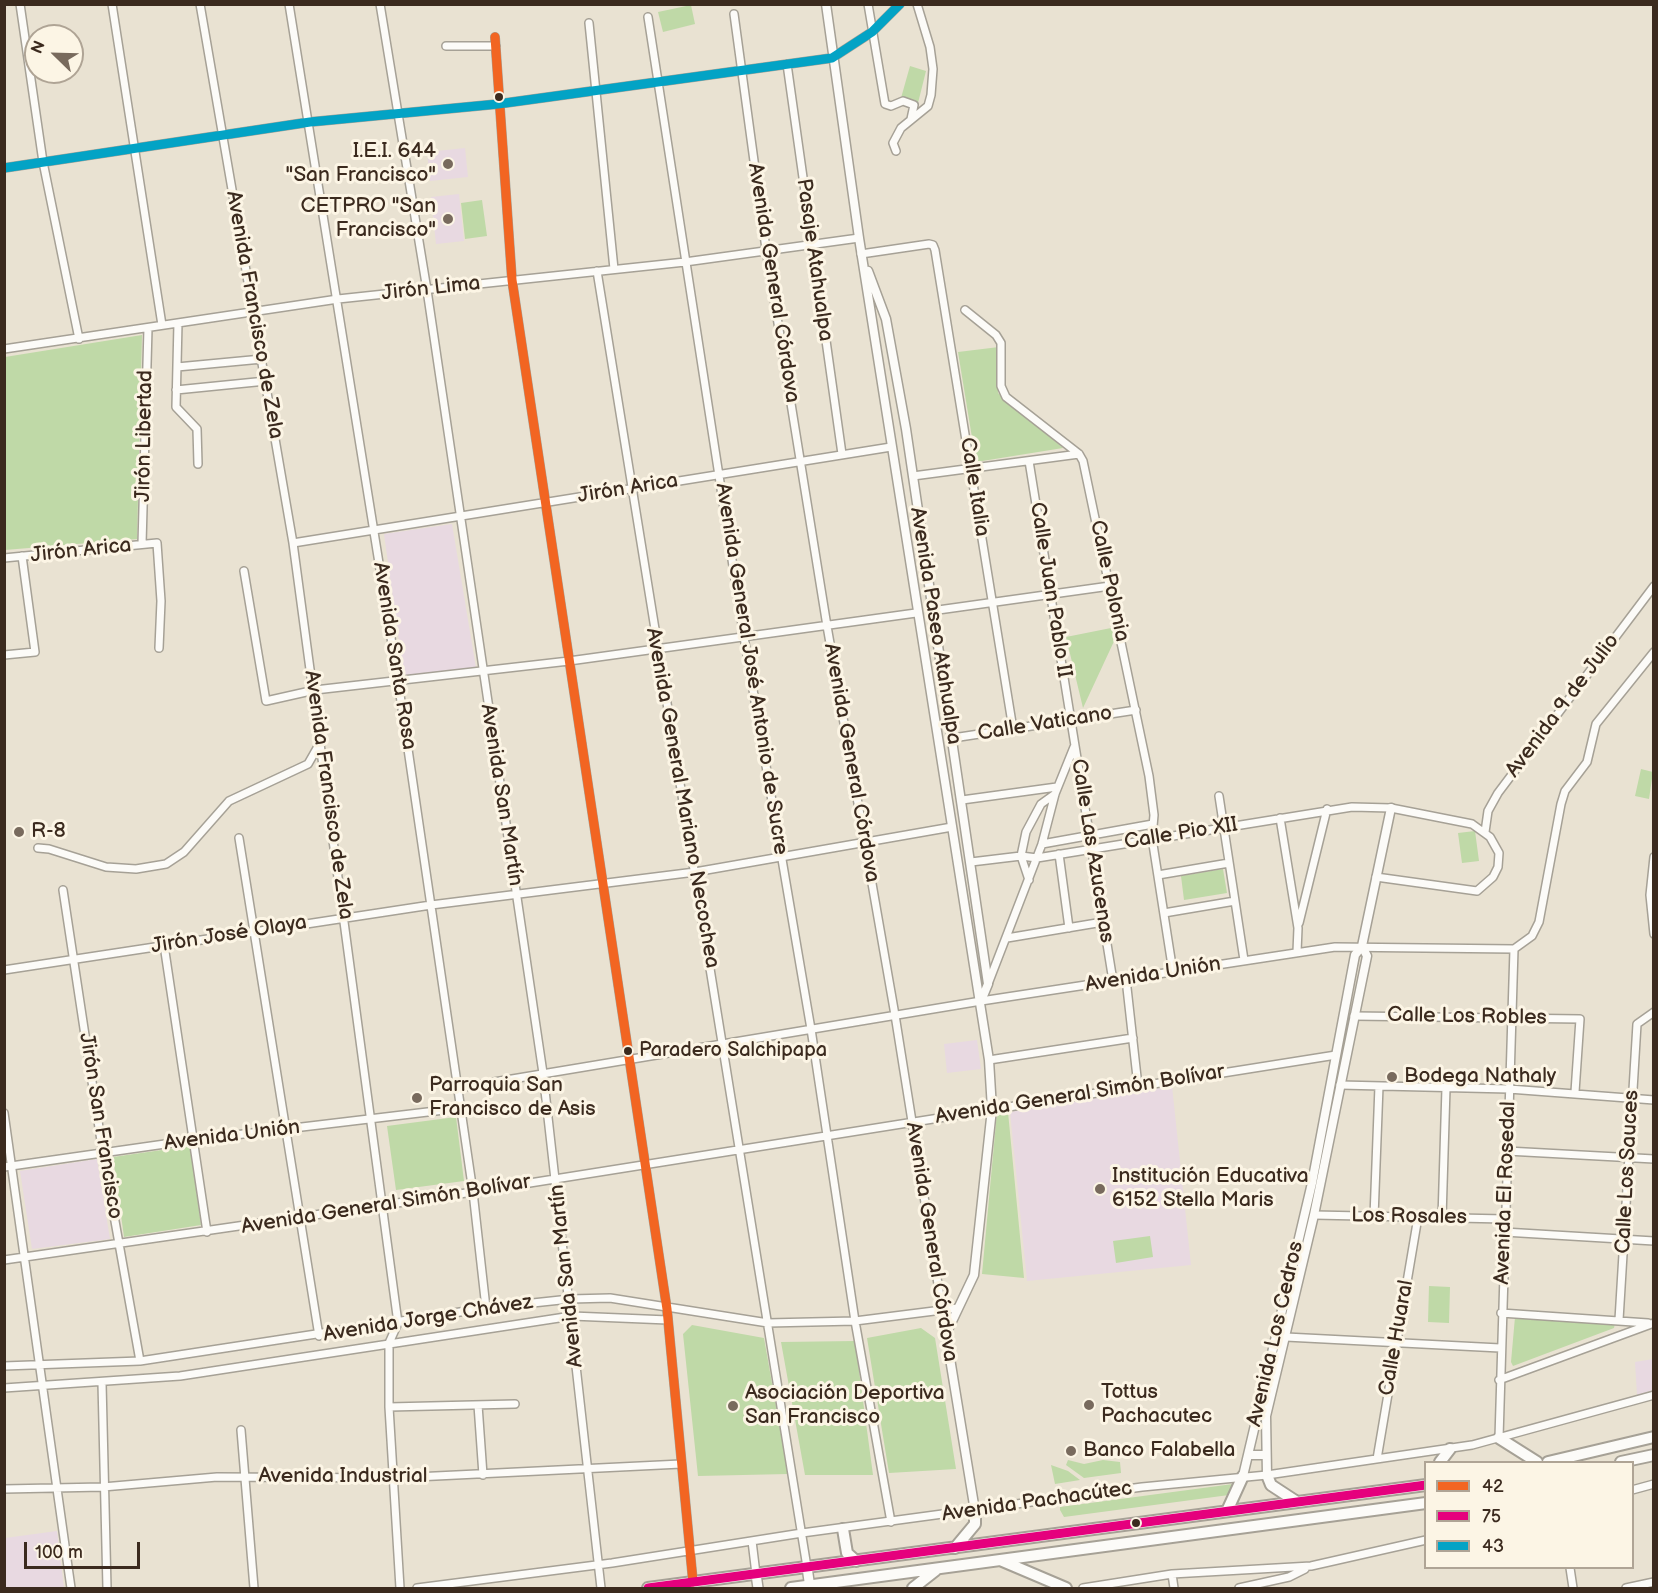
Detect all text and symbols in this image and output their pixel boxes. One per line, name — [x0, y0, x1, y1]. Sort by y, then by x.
north arrow — [24, 24, 84, 84]
text: N — [28, 38, 50, 57]
unlabelled marker — [493, 91, 505, 103]
place label: I.E.I. 644 "San Francisco" — [286, 139, 436, 189]
marker: I.E.I. 644 "San Francisco" — [441, 157, 455, 171]
street label: Avenida General Córdova — [742, 161, 804, 405]
street label: Pasaje Atahualpa — [790, 177, 838, 343]
street label: Avenida Francisco de Zela — [220, 189, 288, 441]
place label: CETPRO "San Francisco" — [301, 194, 436, 244]
marker: CETPRO "San Francisco" — [441, 212, 455, 226]
street label: Jirón Lima — [380, 271, 482, 307]
street label: Jirón Libertad — [131, 370, 159, 502]
street label: Calle Italia — [954, 436, 994, 538]
street label: Jirón Arica — [576, 469, 680, 509]
street label: Avenida General José Antonio de Sucre — [709, 481, 793, 857]
street label: Calle Juan Pablo II — [1024, 500, 1076, 680]
street label: Avenida Paseo Atahualpa — [904, 506, 966, 746]
street label: Calle Polonia — [1084, 518, 1134, 644]
street label: Jirón Arica — [29, 533, 133, 569]
street label: Avenida Santa Rosa — [367, 560, 421, 752]
street label: Avenida General Mariano Necochea — [640, 626, 724, 970]
street label: Avenida 9 de Julio — [1501, 629, 1625, 783]
street label: Avenida General Córdova — [818, 641, 884, 885]
street label: Avenida Francisco de Zela — [298, 669, 358, 921]
street label: Calle Vaticano — [976, 701, 1114, 747]
street label: Avenida San Martín — [474, 702, 528, 888]
street label: Calle Las Azucenas — [1065, 757, 1119, 945]
street label: Calle Pio XII — [1122, 813, 1240, 855]
place label: R-8 — [31, 819, 66, 845]
marker: R-8 — [12, 825, 26, 839]
street label: Jirón José Olaya — [149, 910, 309, 960]
street label: Avenida Unión — [1083, 952, 1223, 998]
street label: Calle Los Robles — [1387, 1003, 1547, 1031]
street label: Jirón San Francisco — [73, 1031, 127, 1221]
place label: Paradero Salchipapa — [639, 1039, 827, 1063]
marker: Paradero Salchipapa — [622, 1045, 634, 1057]
street label: Avenida General Simón Bolívar — [934, 1060, 1226, 1130]
place label: Bodega Nathaly — [1404, 1064, 1556, 1090]
marker: Bodega Nathaly — [1385, 1070, 1399, 1084]
place label: Parroquia San Francisco de Asis — [429, 1073, 596, 1123]
street label: Calle Los Sauces — [1611, 1090, 1645, 1254]
marker: Parroquia San Francisco de Asis — [410, 1091, 424, 1105]
street label: Avenida El Rosedal — [1490, 1101, 1522, 1285]
street label: Avenida Unión — [163, 1115, 301, 1157]
street label: Avenida General Córdova — [900, 1120, 962, 1364]
place label: Institución Educativa 6152 Stella Maris — [1112, 1164, 1309, 1214]
street label: Avenida General Simón Bolívar — [240, 1170, 532, 1240]
marker: Institución Educativa 6152 Stella Maris — [1093, 1182, 1107, 1196]
street label: Avenida San Martín — [545, 1183, 589, 1369]
street label: Los Rosales — [1351, 1203, 1467, 1231]
street label: Avenida Los Cedros — [1242, 1239, 1310, 1429]
street label: Calle Huaral — [1374, 1278, 1420, 1398]
street label: Avenida Jorge Chávez — [322, 1290, 534, 1348]
place label: Tottus Pachacutec — [1101, 1380, 1212, 1430]
place label: Asociación Deportiva San Francisco — [745, 1381, 945, 1431]
marker: Tottus Pachacutec — [1082, 1398, 1096, 1412]
marker: Asociación Deportiva San Francisco — [726, 1399, 740, 1413]
place label: Banco Falabella — [1083, 1438, 1235, 1464]
marker: Banco Falabella — [1064, 1444, 1078, 1458]
legend — [1424, 1461, 1634, 1569]
street label: Avenida Industrial — [259, 1464, 427, 1490]
street label: Avenida Pachacútec — [940, 1476, 1134, 1528]
text: 42 — [1482, 1476, 1504, 1497]
text: 75 — [1482, 1506, 1501, 1527]
unlabelled marker — [1130, 1517, 1142, 1529]
scale bar — [27, 1530, 142, 1568]
text: 43 — [1482, 1536, 1504, 1557]
text: 100 m — [35, 1542, 83, 1563]

